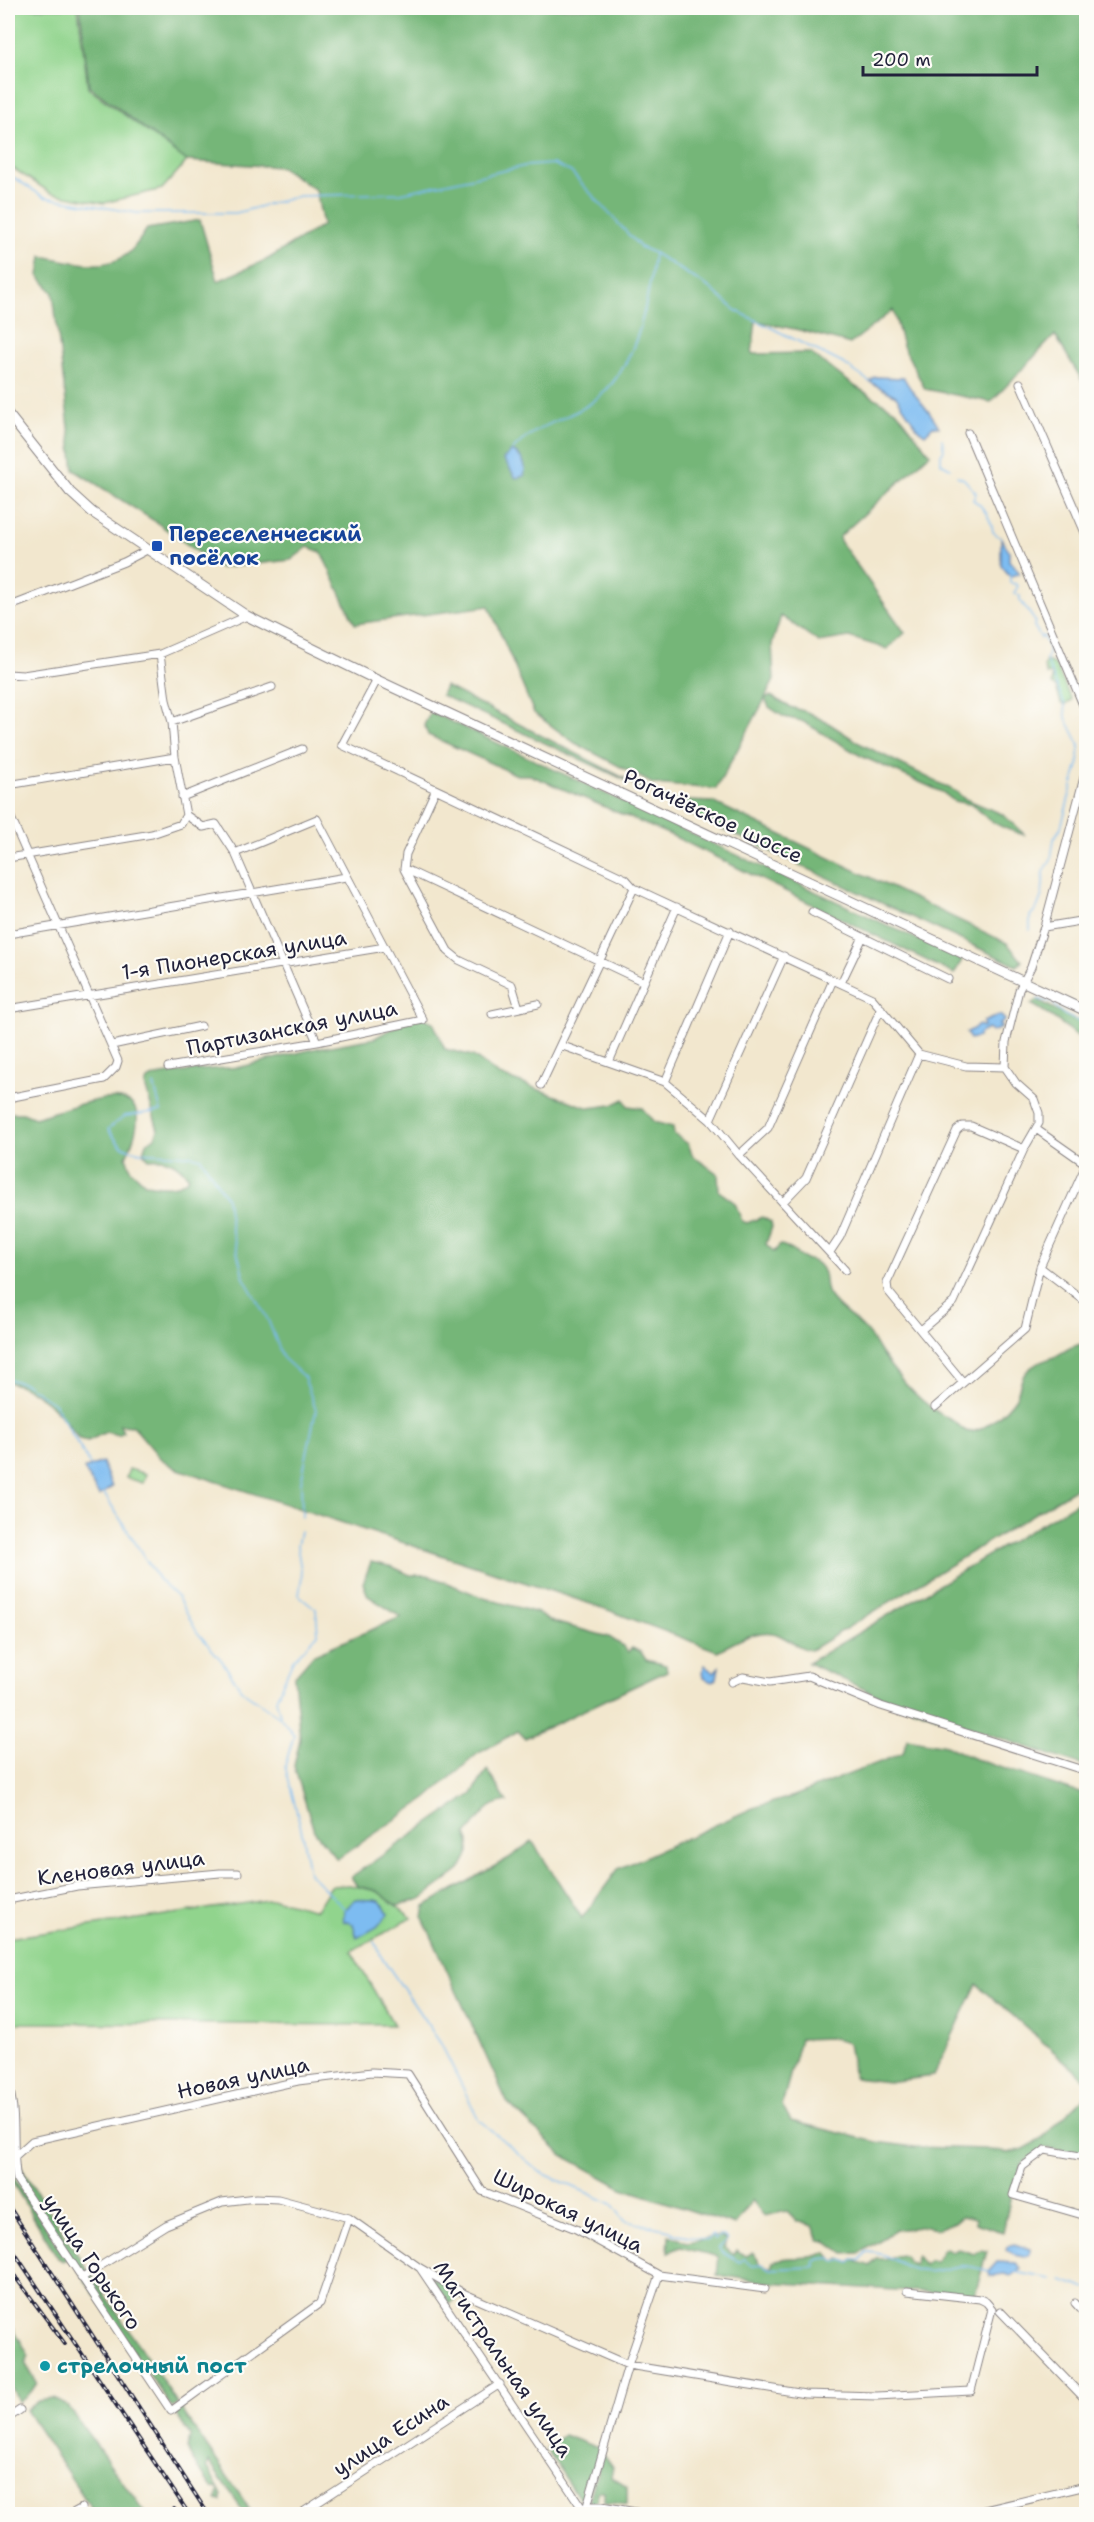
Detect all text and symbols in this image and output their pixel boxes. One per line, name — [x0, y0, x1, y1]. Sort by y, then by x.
scale bar — [863, 39, 1037, 77]
text: 200 m — [872, 48, 931, 72]
place label: Переселенческий посёлок — [169, 520, 362, 572]
marker: Переселенческий посёлок — [150, 539, 164, 553]
street label: Рогачёвское шоссе — [619, 762, 807, 870]
street label: 1-я Пионерская улица — [119, 923, 349, 987]
street label: Партизанская улица — [184, 994, 400, 1062]
street label: Кленовая улица — [36, 1844, 206, 1892]
street label: Новая улица — [175, 2050, 311, 2106]
street label: Широкая улица — [488, 2162, 648, 2260]
street label: улица Горького — [36, 2188, 148, 2336]
street label: Магистральная улица — [427, 2255, 579, 2463]
place label: стрелочный пост — [57, 2352, 247, 2380]
marker: стрелочный пост — [38, 2359, 52, 2373]
street label: улица Есина — [328, 2387, 454, 2483]

